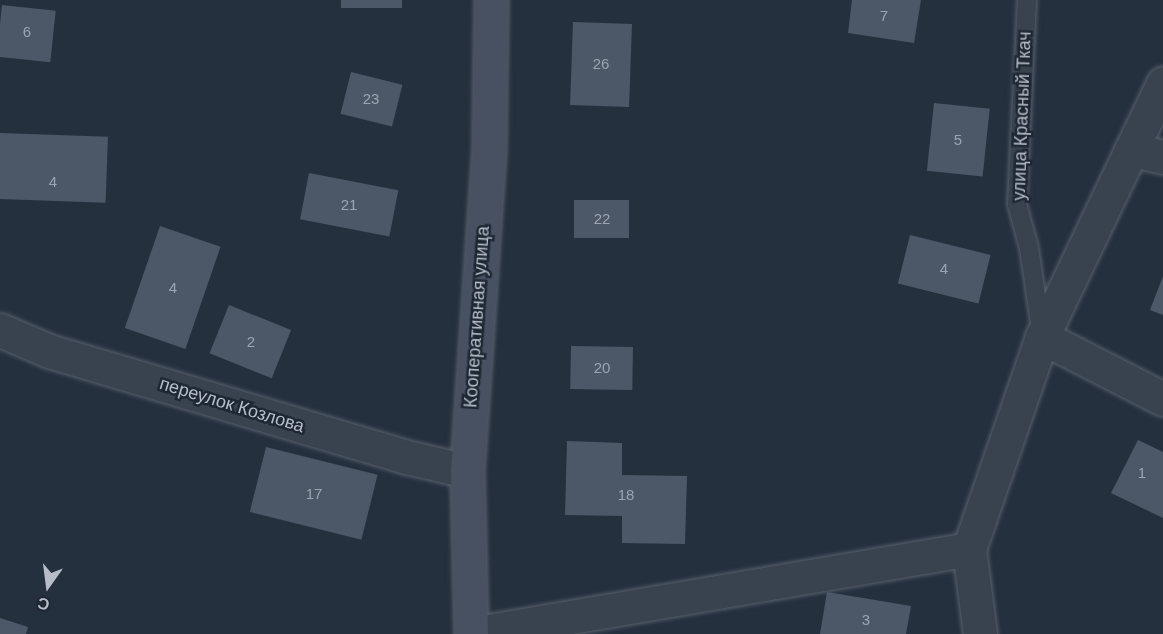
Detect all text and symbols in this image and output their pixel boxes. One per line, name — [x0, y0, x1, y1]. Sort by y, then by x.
house number: 7 — [880, 7, 888, 25]
house number: 6 — [23, 23, 31, 41]
street label: улица Красный Ткач — [1008, 31, 1036, 201]
house number: 26 — [593, 55, 609, 73]
house number: 23 — [363, 90, 379, 108]
house number: 5 — [954, 131, 962, 149]
house number: 4 — [49, 173, 57, 191]
house number: 21 — [341, 196, 357, 214]
house number: 22 — [594, 210, 610, 228]
street label: Кооперативная улица — [460, 226, 494, 408]
house number: 4 — [940, 260, 948, 278]
house number: 4 — [169, 279, 177, 297]
house number: 2 — [247, 333, 255, 351]
house number: 20 — [594, 359, 610, 377]
street label: переулок Козлова — [157, 373, 307, 437]
house number: 1 — [1138, 464, 1146, 482]
house number: 17 — [306, 485, 322, 503]
house number: 18 — [618, 486, 634, 504]
north arrow — [18, 556, 78, 616]
text: С — [36, 594, 51, 614]
house number: 3 — [862, 611, 870, 629]

